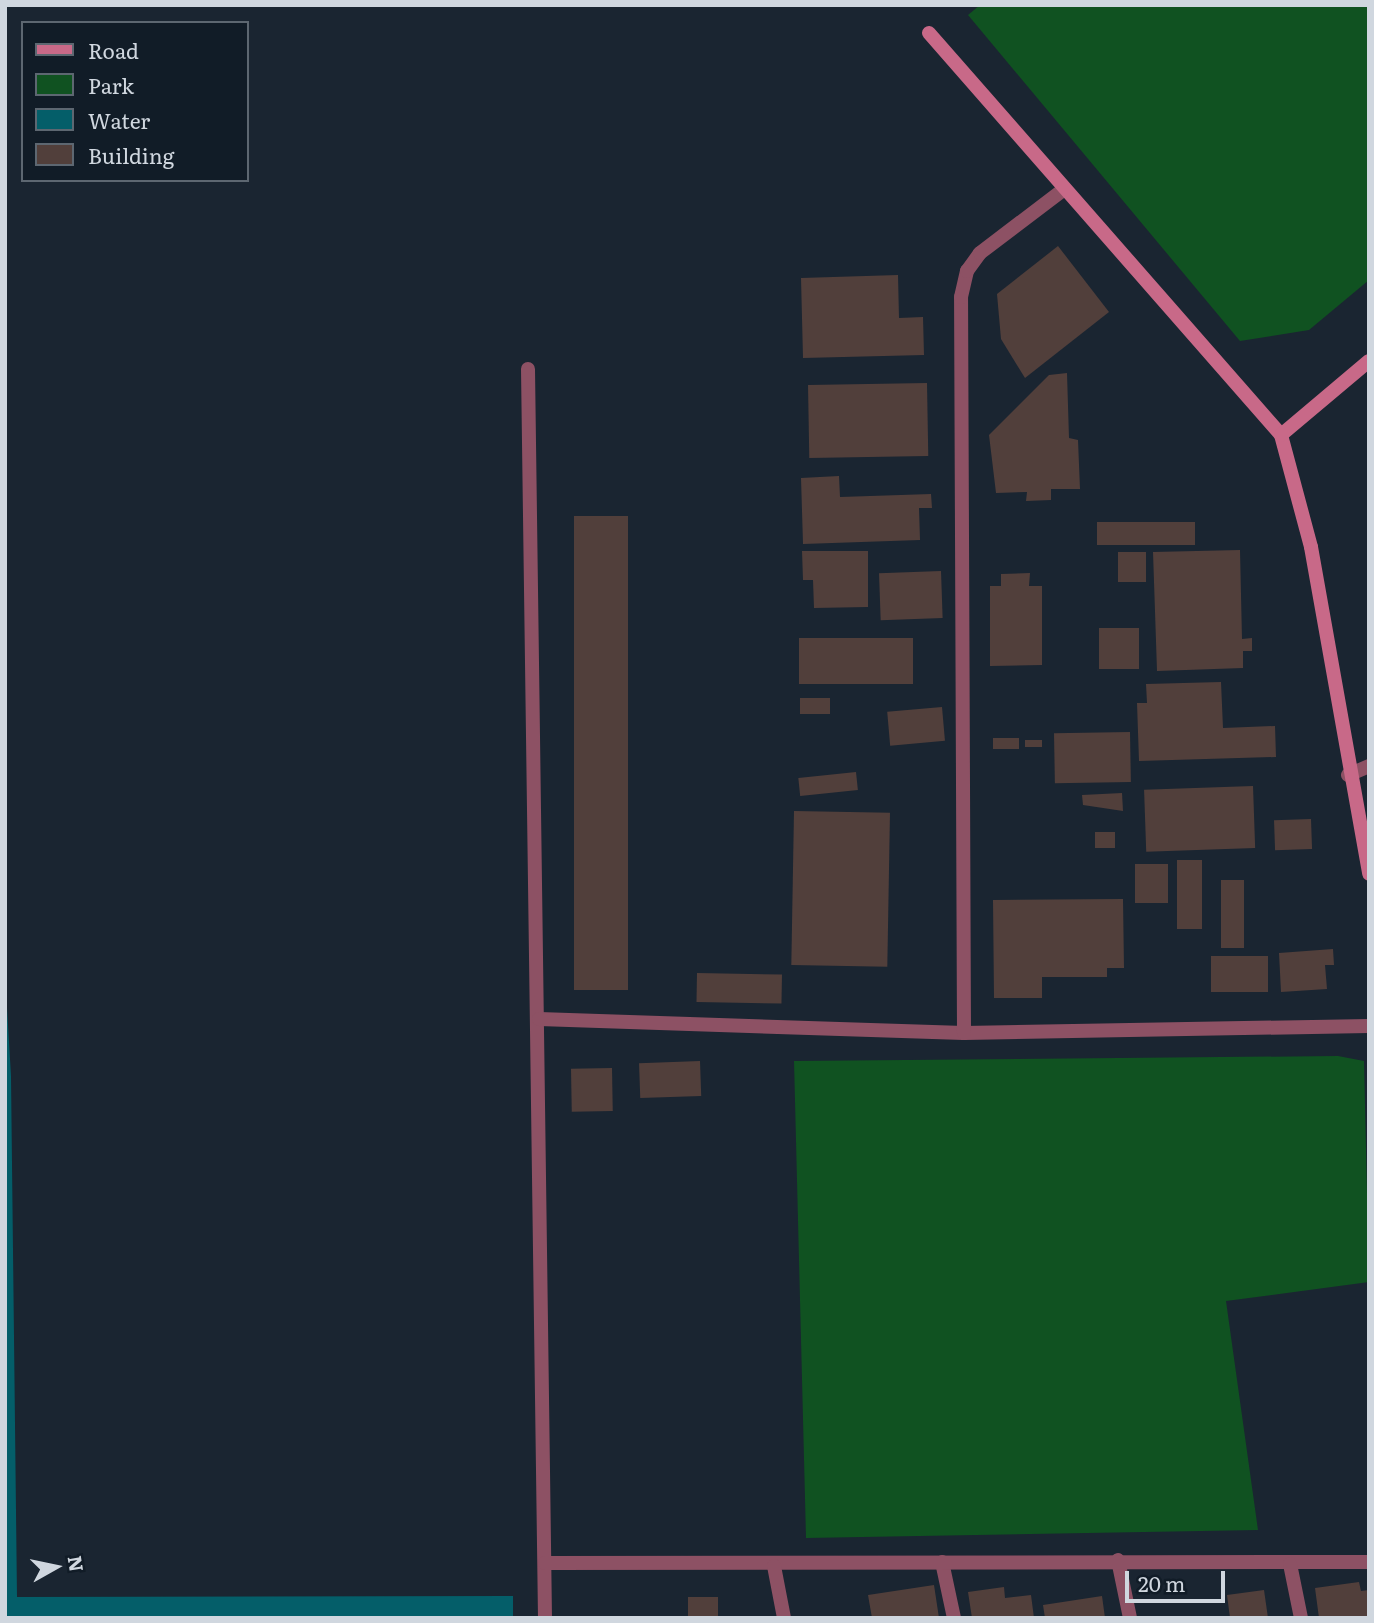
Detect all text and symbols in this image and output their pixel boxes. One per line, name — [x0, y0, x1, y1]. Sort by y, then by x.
legend — [21, 21, 248, 182]
text: Road — [88, 34, 139, 65]
text: Park — [88, 69, 134, 100]
text: Water — [88, 104, 150, 135]
text: Building — [88, 139, 174, 170]
north arrow — [21, 1532, 91, 1602]
text: N — [62, 1554, 92, 1574]
scale bar — [1129, 1556, 1229, 1600]
text: 20 m — [1138, 1567, 1185, 1598]

